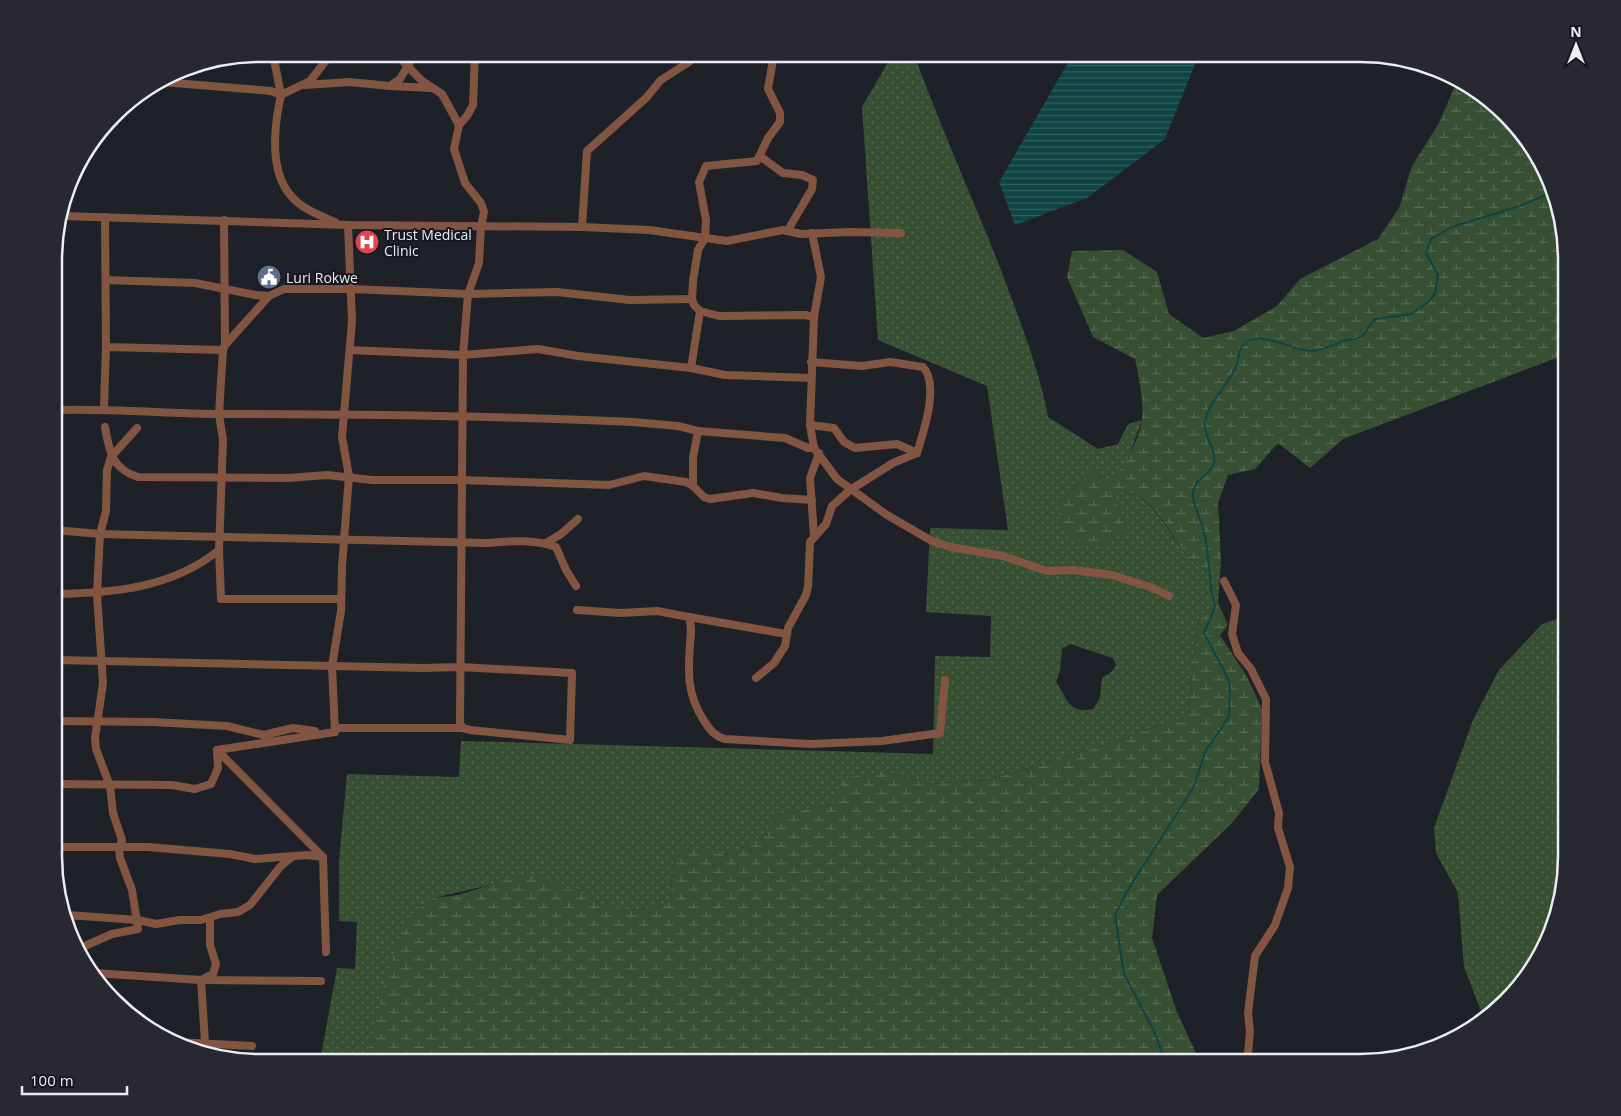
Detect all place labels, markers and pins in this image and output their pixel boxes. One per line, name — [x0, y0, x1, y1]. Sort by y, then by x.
place label: Trust Medical Clinic — [384, 225, 472, 260]
hospital icon: Trust Medical Clinic — [354, 229, 380, 255]
public building icon: Luri Rokwe — [256, 264, 282, 290]
place label: Luri Rokwe — [286, 268, 358, 287]

